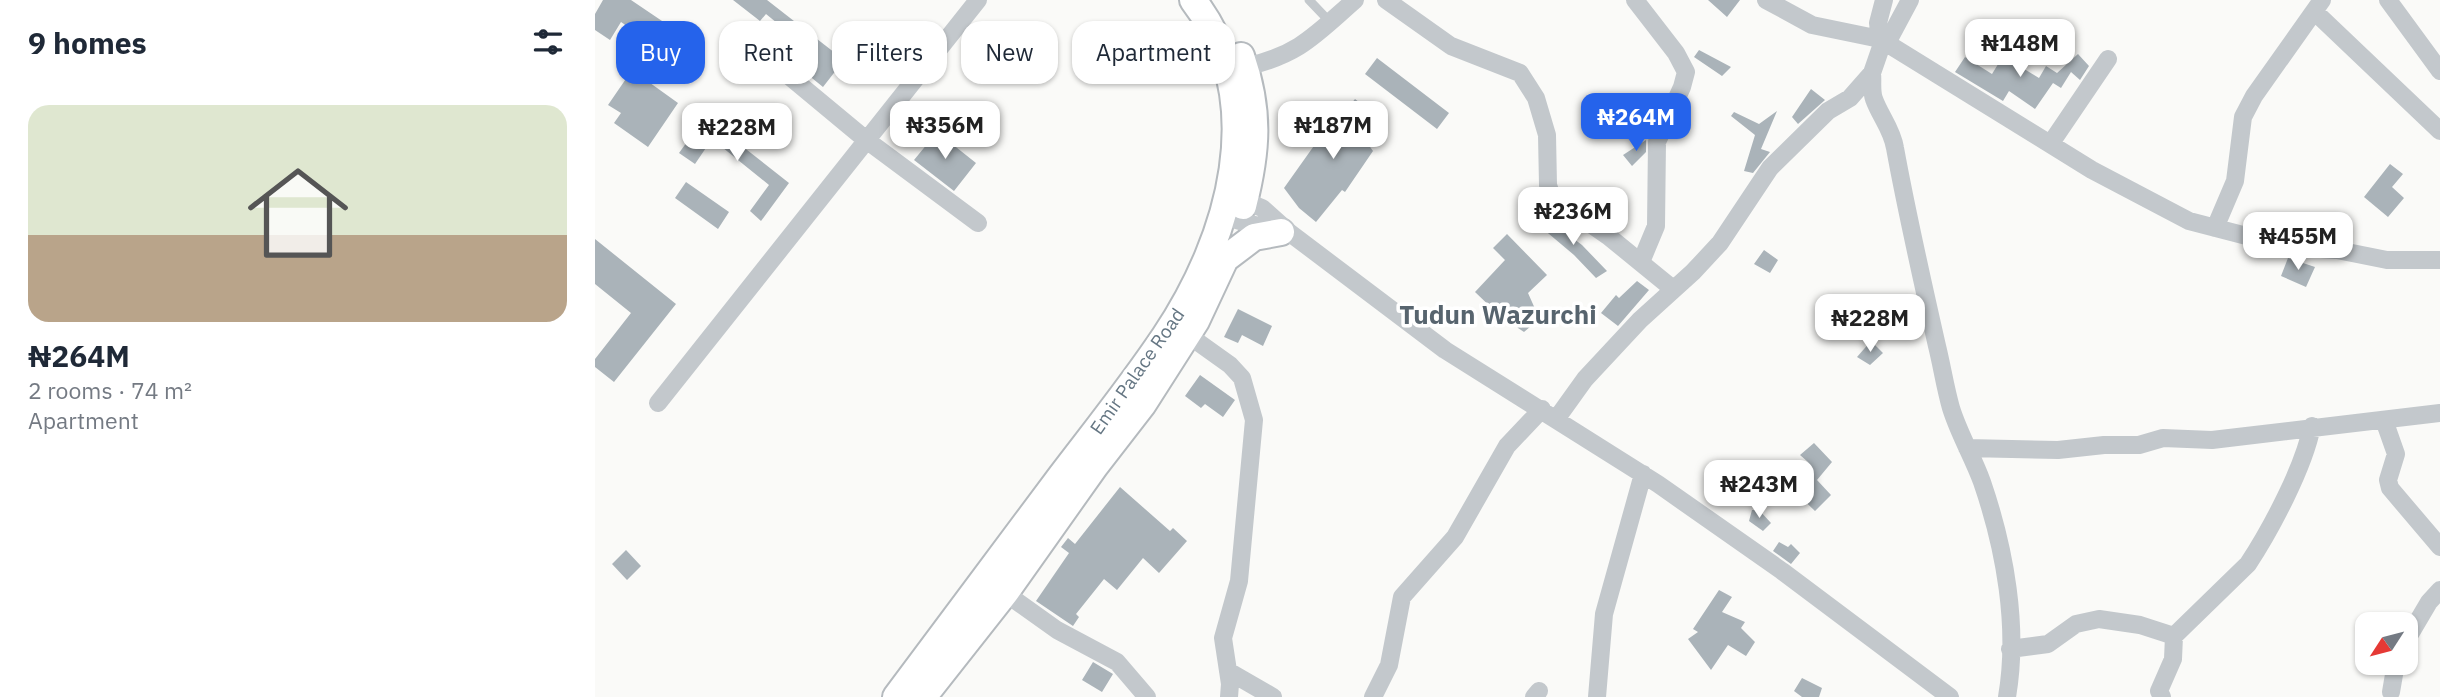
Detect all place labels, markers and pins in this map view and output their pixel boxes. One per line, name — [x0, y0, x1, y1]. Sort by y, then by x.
pin: ₦148M — [1971, 20, 2069, 79]
pin: ₦264M — [1587, 94, 1685, 153]
pin: ₦356M — [896, 102, 994, 161]
pin: ₦187M — [1284, 102, 1382, 161]
pin: ₦228M — [688, 104, 786, 163]
pin: ₦236M — [1524, 188, 1622, 247]
pin: ₦455M — [2249, 212, 2347, 272]
pin: ₦228M — [1821, 294, 1919, 354]
pin: ₦243M — [1710, 461, 1808, 520]

